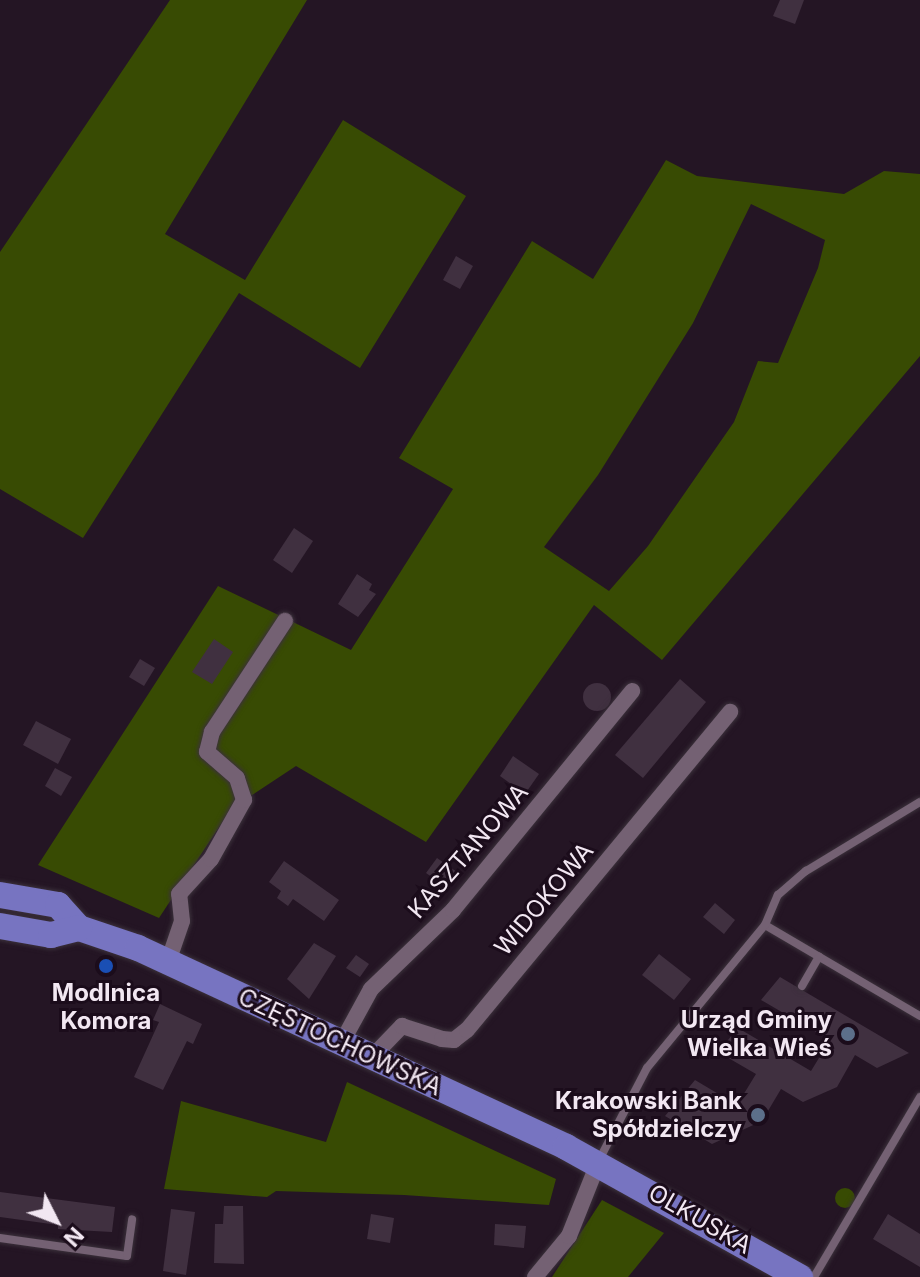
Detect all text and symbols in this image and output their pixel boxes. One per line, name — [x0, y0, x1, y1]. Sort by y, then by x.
street label: KASZTANOWA — [402, 778, 534, 924]
street label: WIDOKOWA — [489, 837, 599, 961]
marker: Modlnica Komora — [97, 957, 115, 975]
place label: Modlnica Komora — [52, 979, 160, 1035]
street label: CZĘSTOCHOWSKA — [234, 982, 446, 1102]
place label: Urząd Gminy Wielka Wieś — [681, 1006, 832, 1062]
marker: Urząd Gminy Wielka Wieś — [839, 1025, 857, 1043]
place label: Krakowski Bank Spółdzielczy — [555, 1087, 742, 1143]
marker: Krakowski Bank Spółdzielczy — [749, 1106, 767, 1124]
street label: OLKUSKA — [643, 1178, 757, 1260]
north arrow — [16, 1181, 96, 1261]
text: N — [59, 1222, 89, 1252]

